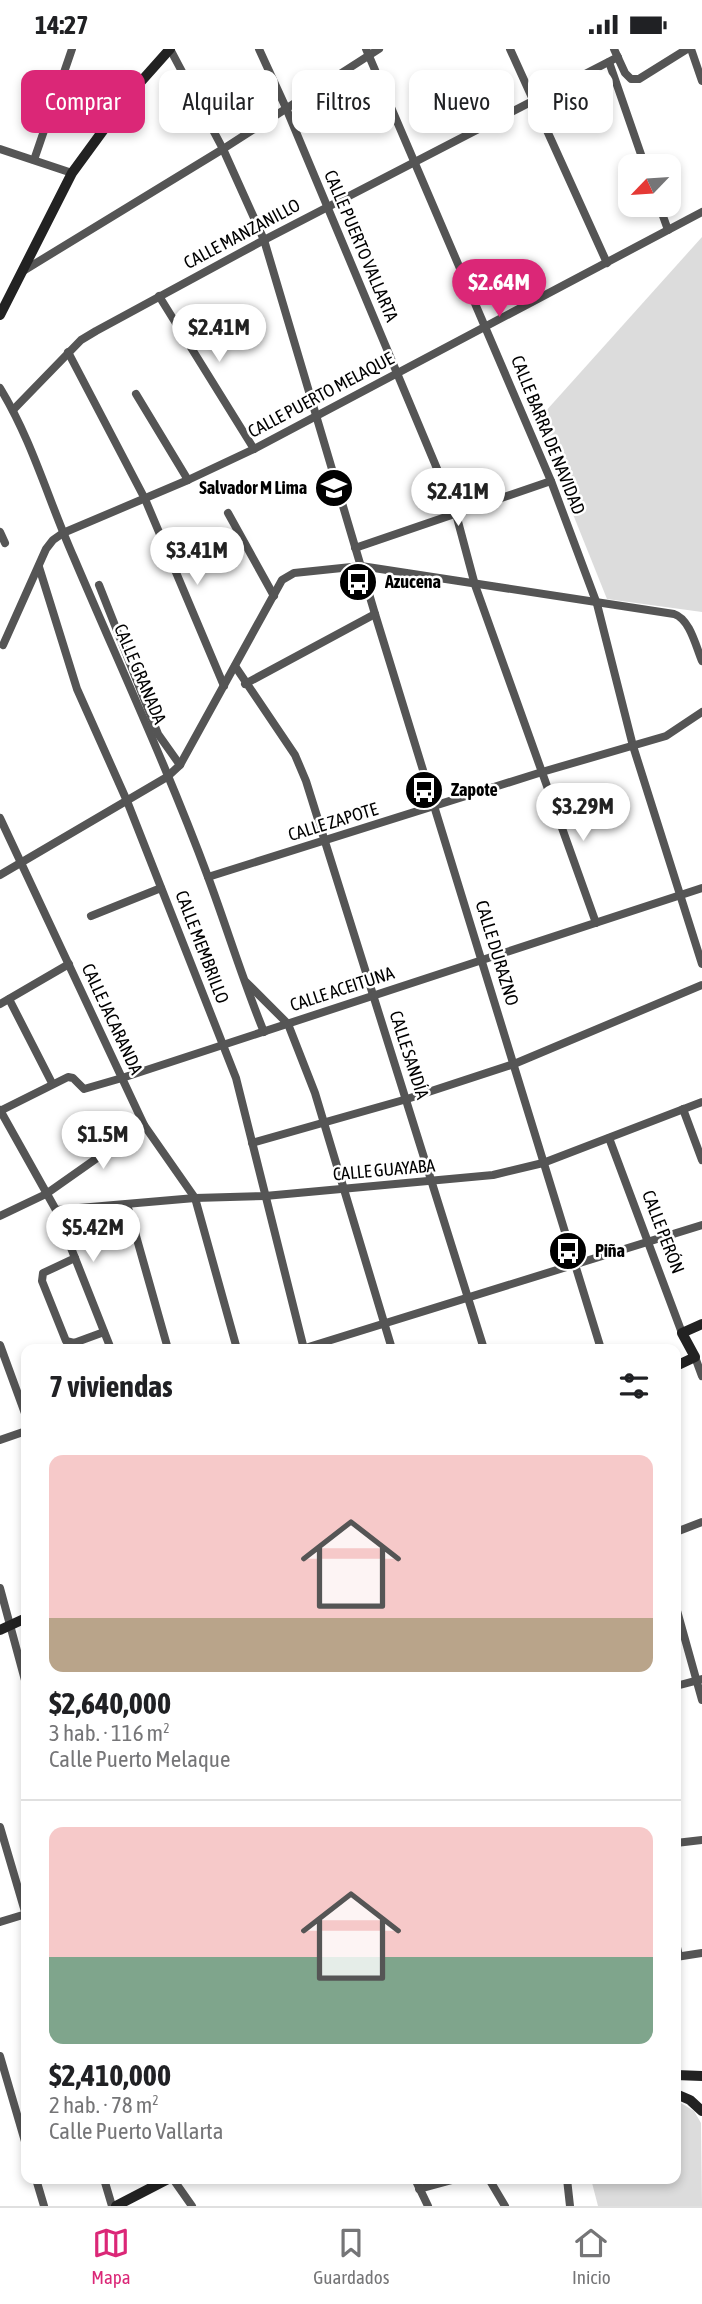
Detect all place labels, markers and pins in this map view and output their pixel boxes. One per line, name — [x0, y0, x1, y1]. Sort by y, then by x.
pin: $2.64M — [442, 259, 556, 319]
pin: $2.41M — [162, 305, 276, 364]
school or university icon: Salvador M Lima — [313, 467, 355, 509]
pin: $2.41M — [401, 469, 515, 528]
place label: Salvador M Lima — [199, 477, 307, 498]
pin: $3.41M — [140, 527, 254, 587]
bus stop icon: Azucena — [337, 561, 379, 603]
place label: Azucena — [384, 571, 441, 592]
bus stop icon: Zapote — [403, 769, 445, 811]
place label: Zapote — [451, 779, 498, 800]
pin: $3.29M — [526, 783, 640, 843]
pin: $1.5M — [54, 1111, 152, 1171]
pin: $5.42M — [36, 1205, 150, 1264]
bus stop icon: Piña — [547, 1230, 589, 1272]
place label: Piña — [595, 1240, 625, 1261]

